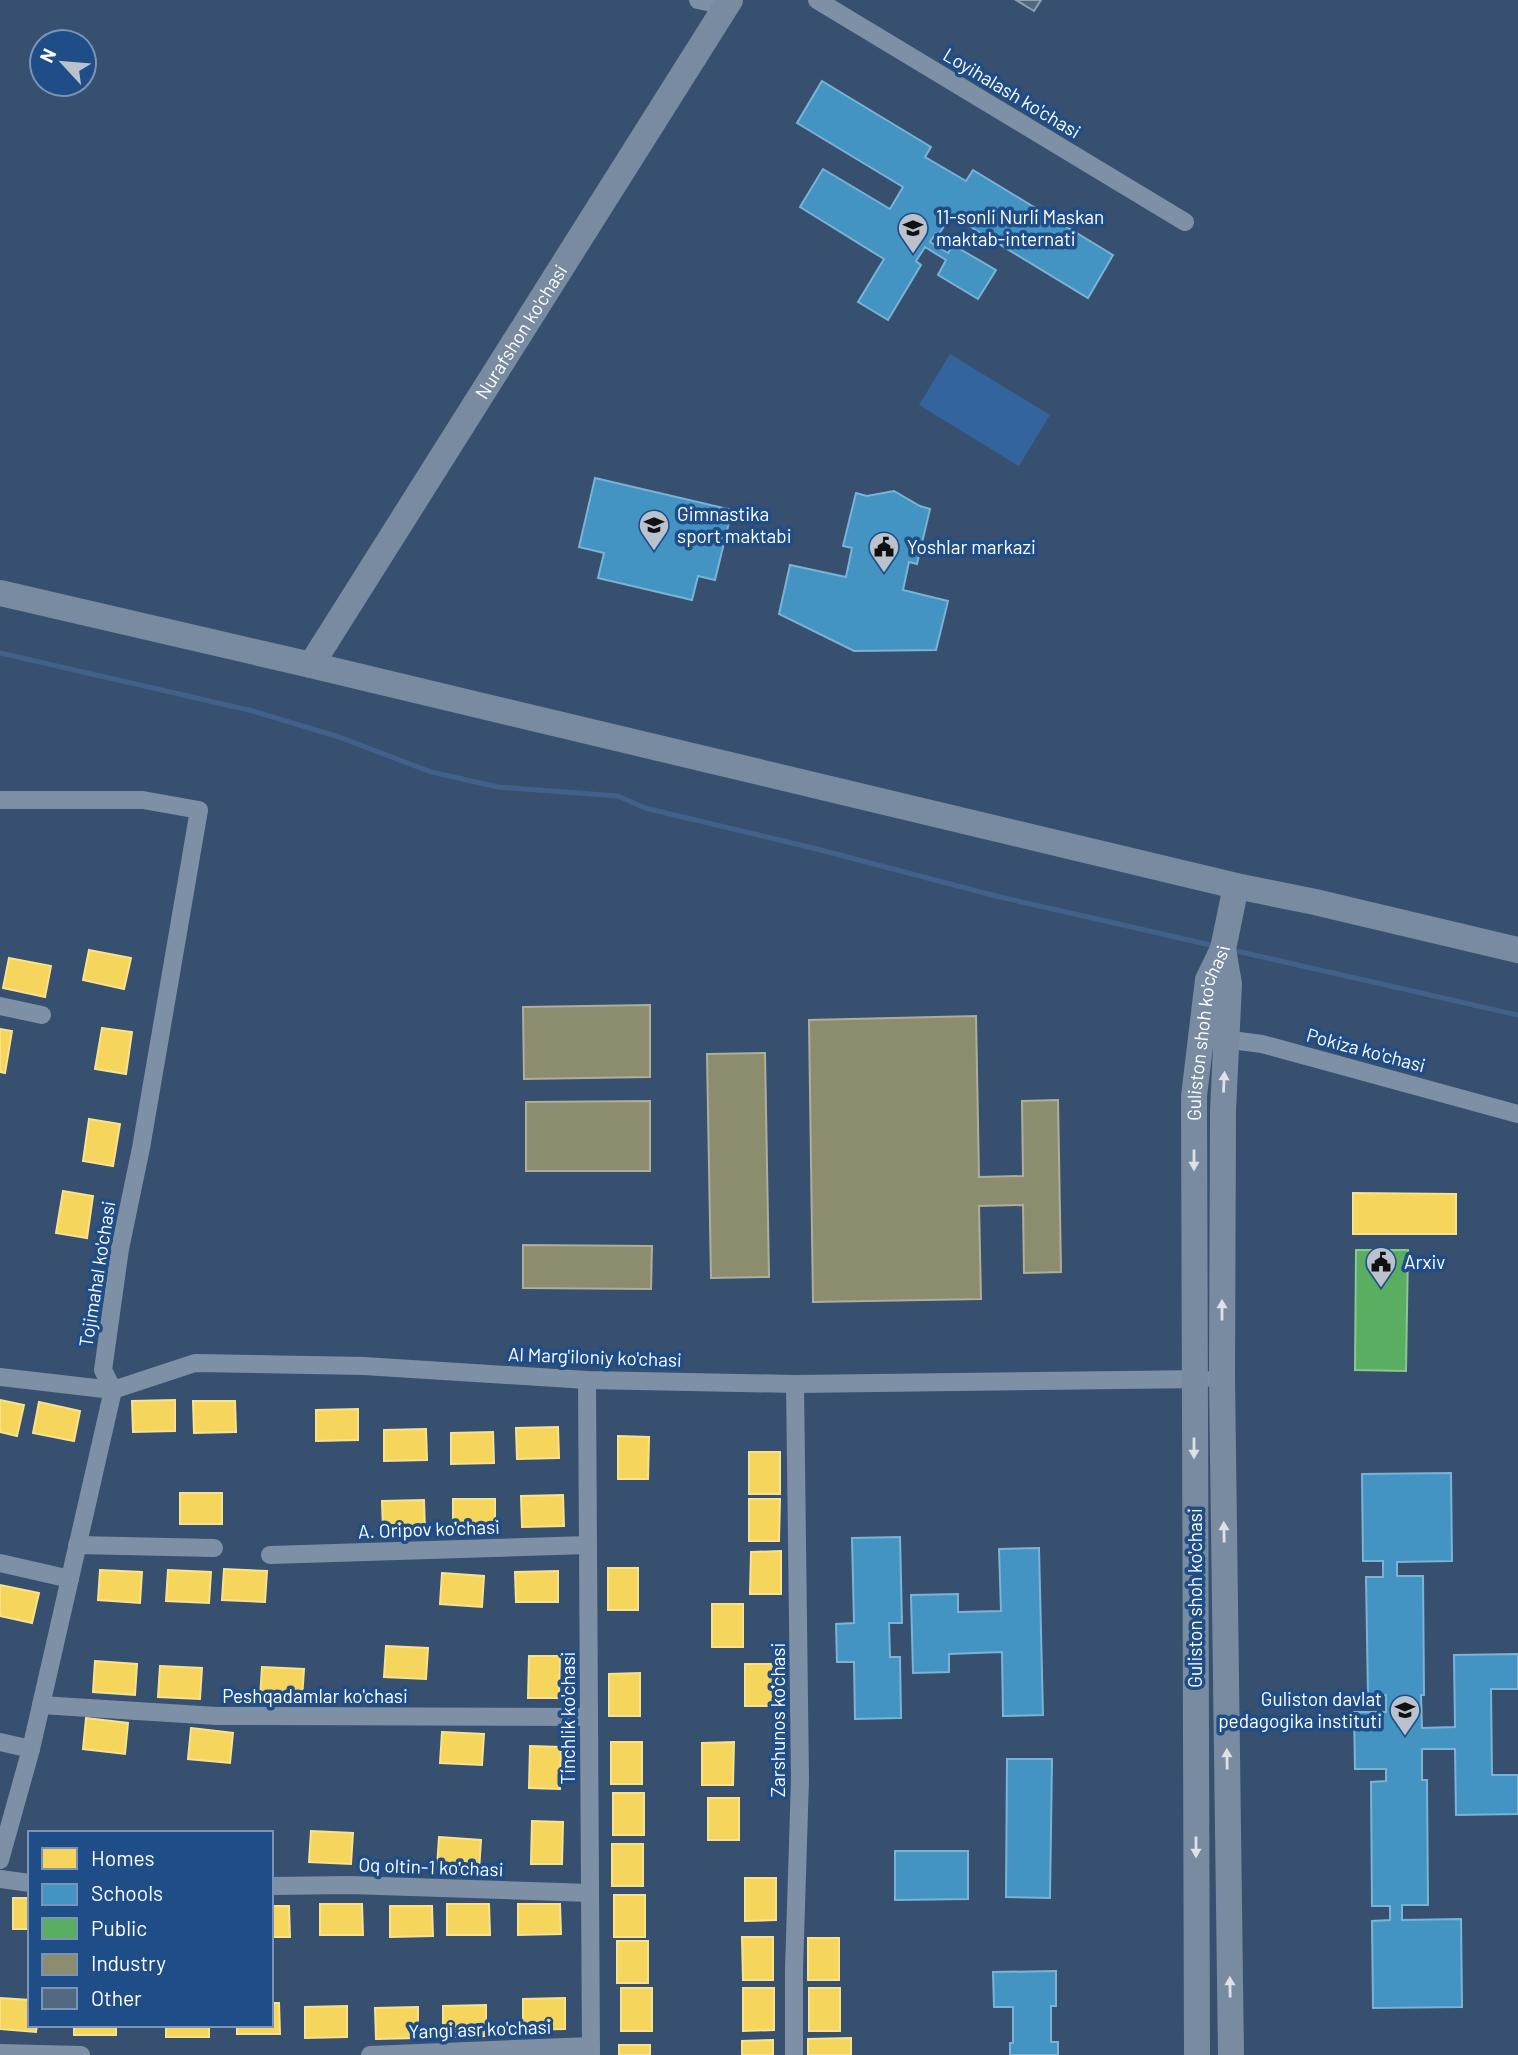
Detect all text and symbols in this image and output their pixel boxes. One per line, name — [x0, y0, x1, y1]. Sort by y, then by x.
north arrow — [28, 28, 98, 98]
street label: Loyihalash ko'chasi — [939, 42, 1085, 143]
text: N — [34, 45, 60, 66]
place label: 11-sonli Nurli Maskan maktab-internati — [936, 205, 1104, 250]
school or university icon: 11-sonli Nurli Maskan maktab-internati — [896, 211, 930, 255]
street label: Nurafshon ko'chasi — [470, 260, 572, 403]
place label: Gimnastika sport maktabi — [677, 502, 792, 547]
school or university icon: Gimnastika sport maktabi — [637, 508, 671, 552]
public building icon: Yoshlar markazi — [867, 530, 901, 574]
place label: Yoshlar markazi — [907, 535, 1036, 558]
street label: Guliston shoh ko'chasi — [1182, 943, 1234, 1121]
street label: Pokiza ko'chasi — [1304, 1023, 1428, 1076]
one-way arrow — [1219, 1071, 1230, 1093]
one-way arrow — [1188, 1149, 1200, 1171]
street label: Tojimahal ko'chasi — [74, 1199, 119, 1349]
public building icon: Arxiv — [1364, 1245, 1398, 1289]
place label: Arxiv — [1404, 1250, 1445, 1273]
one-way arrow — [1216, 1299, 1228, 1321]
street label: Al Marg'iloniy ko'chasi — [508, 1342, 682, 1371]
one-way arrow — [1189, 1437, 1200, 1459]
street label: Guliston shoh ko'chasi — [1183, 1508, 1206, 1688]
street label: A. Oripov ko'chasi — [358, 1515, 500, 1542]
one-way arrow — [1218, 1521, 1230, 1543]
street label: Zarshunos ko'chasi — [766, 1643, 789, 1797]
street label: Tinchlik ko'chasi — [556, 1652, 579, 1784]
street label: Peshqadamlar ko'chasi — [222, 1684, 408, 1707]
place label: Guliston davlat pedagogika instituti — [1218, 1687, 1382, 1732]
school or university icon: Guliston davlat pedagogika instituti — [1388, 1693, 1422, 1737]
one-way arrow — [1221, 1748, 1233, 1770]
legend — [28, 1831, 273, 2027]
one-way arrow — [1190, 1836, 1202, 1858]
text: Homes — [91, 1845, 155, 1870]
street label: Oq oltin-1 ko'chasi — [358, 1852, 504, 1881]
text: Schools — [91, 1880, 163, 1905]
text: Public — [91, 1915, 147, 1940]
text: Industry — [91, 1950, 166, 1975]
one-way arrow — [1224, 1976, 1236, 1998]
text: Other — [91, 1985, 142, 2010]
street label: Yangi asr ko'chasi — [408, 2015, 552, 2042]

